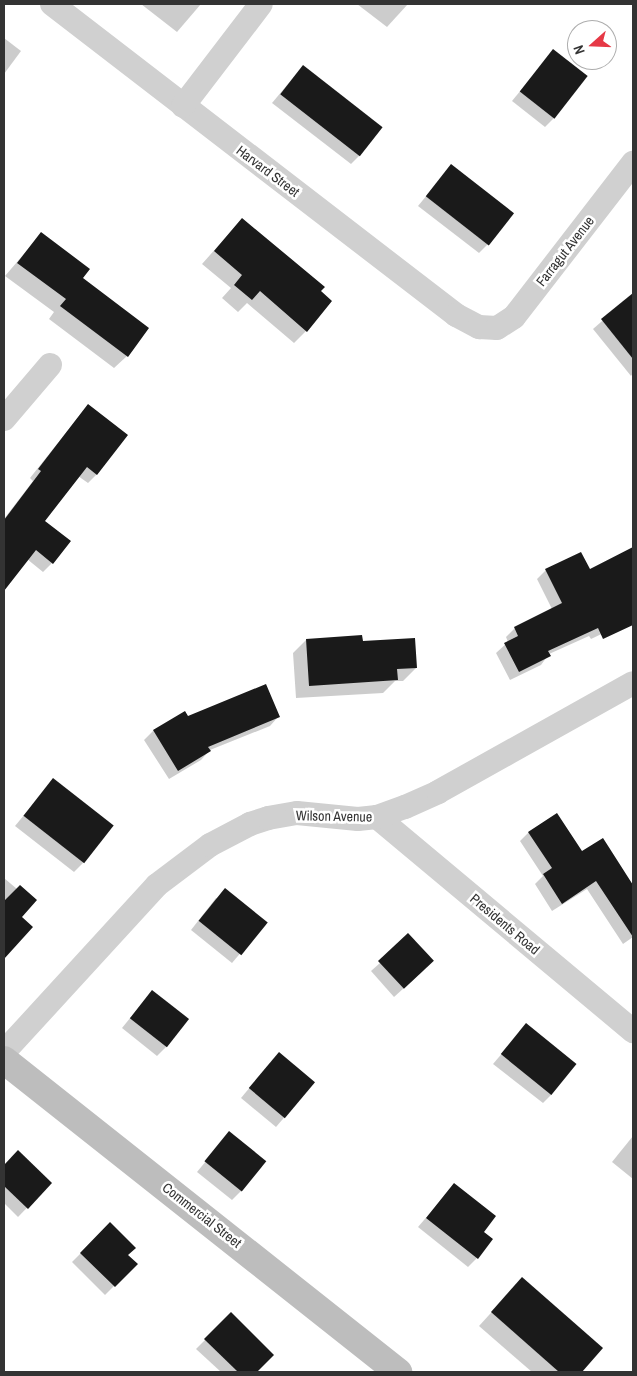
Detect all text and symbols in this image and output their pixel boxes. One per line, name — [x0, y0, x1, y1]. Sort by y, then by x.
north arrow — [567, 20, 617, 70]
text: N — [569, 43, 589, 57]
street label: Harvard Street — [233, 142, 303, 200]
street label: Farragut Avenue — [532, 212, 598, 290]
street label: Wilson Avenue — [295, 807, 373, 825]
street label: Presidents Road — [467, 890, 543, 958]
street label: Commercial Street — [159, 1179, 245, 1251]

